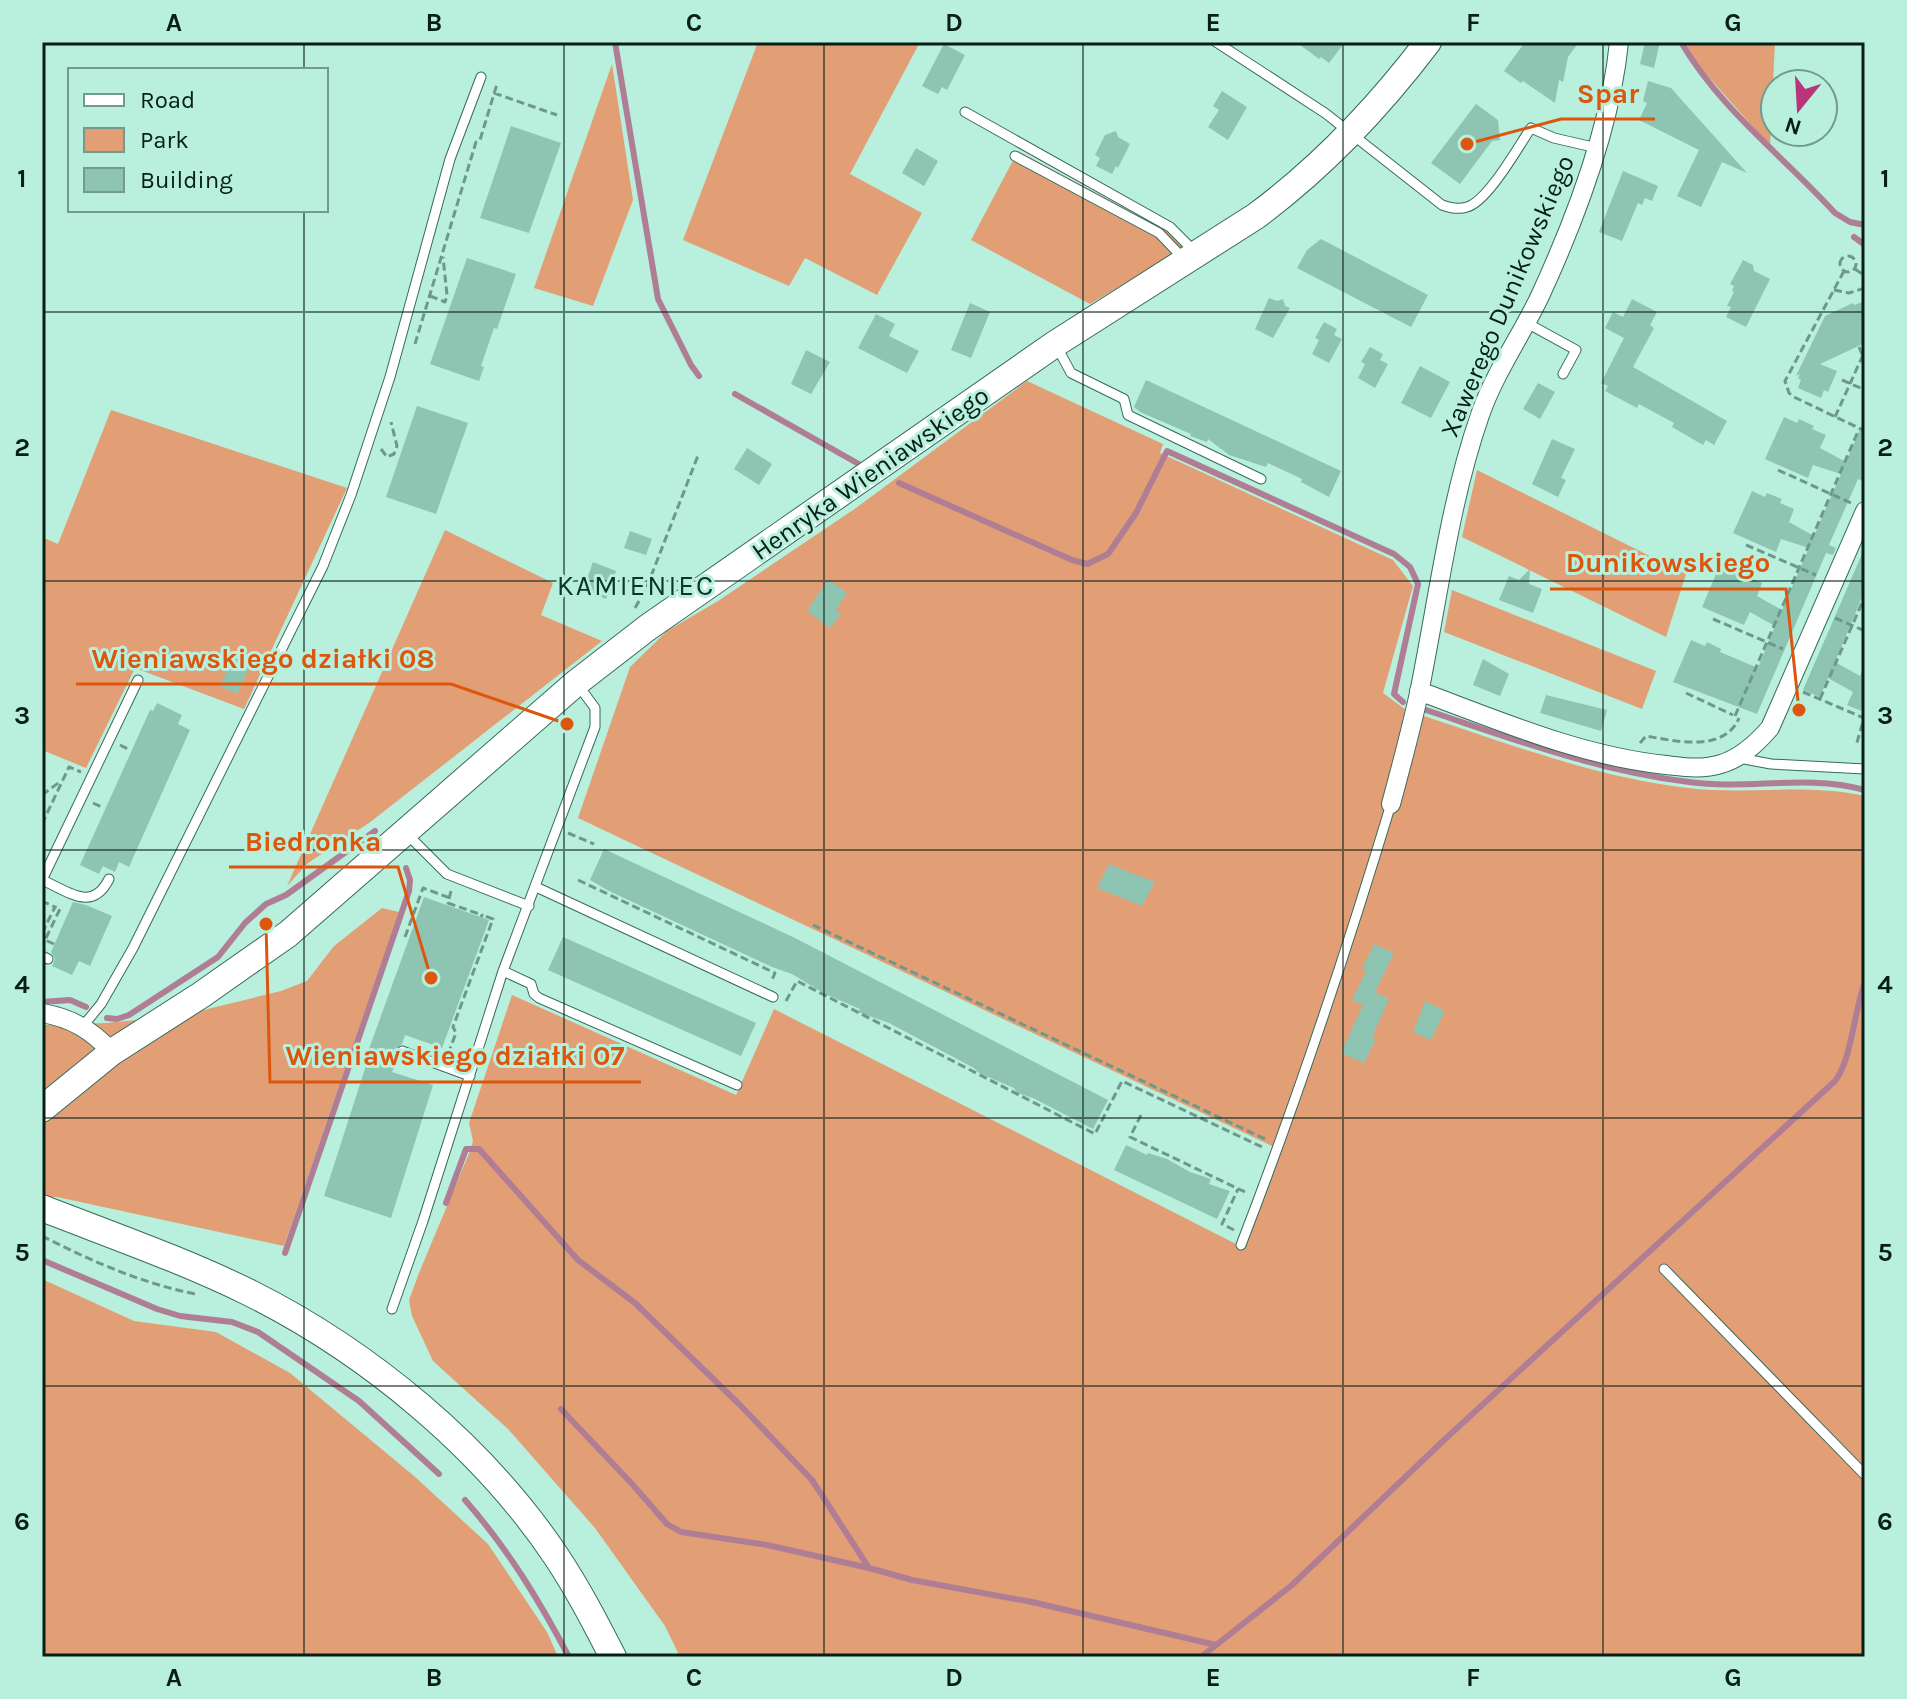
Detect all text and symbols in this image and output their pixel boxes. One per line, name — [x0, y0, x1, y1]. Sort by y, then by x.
text: A — [166, 7, 182, 38]
text: B — [426, 7, 442, 38]
text: C — [686, 7, 702, 38]
text: D — [945, 7, 963, 38]
text: E — [1205, 7, 1221, 38]
text: F — [1466, 7, 1480, 38]
text: G — [1724, 7, 1742, 38]
callout: Spar — [1561, 67, 1655, 119]
legend — [68, 68, 328, 212]
north arrow — [1759, 68, 1839, 148]
text: Spar — [1577, 77, 1639, 110]
text: Road — [140, 86, 195, 114]
text: N — [1782, 111, 1805, 141]
text: Park — [140, 126, 189, 154]
street label: Xawerego Dunikowskiego — [1434, 151, 1581, 442]
text: 1 — [17, 163, 27, 194]
text: 1 — [1880, 163, 1890, 194]
text: Building — [140, 166, 233, 194]
street label: Henryka Wieniawskiego — [746, 380, 995, 567]
text: 2 — [14, 432, 30, 463]
text: 2 — [1877, 432, 1893, 463]
callout: Dunikowskiego — [1550, 537, 1786, 589]
text: Dunikowskiego — [1566, 546, 1770, 579]
district label: KAMIENIEC — [557, 569, 715, 602]
callout: Wieniawskiego działki 08 — [76, 632, 451, 684]
text: Wieniawskiego działki 08 — [91, 642, 435, 675]
text: 3 — [14, 700, 30, 731]
text: 3 — [1877, 700, 1893, 731]
callout: Biedronka — [229, 815, 398, 867]
text: Biedronka — [245, 825, 381, 858]
text: 4 — [14, 969, 30, 1000]
text: 4 — [1877, 969, 1893, 1000]
callout: Wieniawskiego działki 07 — [270, 1030, 641, 1082]
text: Wieniawskiego działki 07 — [286, 1039, 625, 1072]
text: 5 — [14, 1237, 30, 1268]
text: 5 — [1877, 1237, 1893, 1268]
text: 6 — [14, 1506, 30, 1537]
text: 6 — [1877, 1506, 1893, 1537]
text: A — [166, 1662, 182, 1693]
text: B — [426, 1662, 442, 1693]
text: C — [686, 1662, 702, 1693]
text: D — [945, 1662, 963, 1693]
text: E — [1205, 1662, 1221, 1693]
text: F — [1466, 1662, 1480, 1693]
text: G — [1724, 1662, 1742, 1693]

